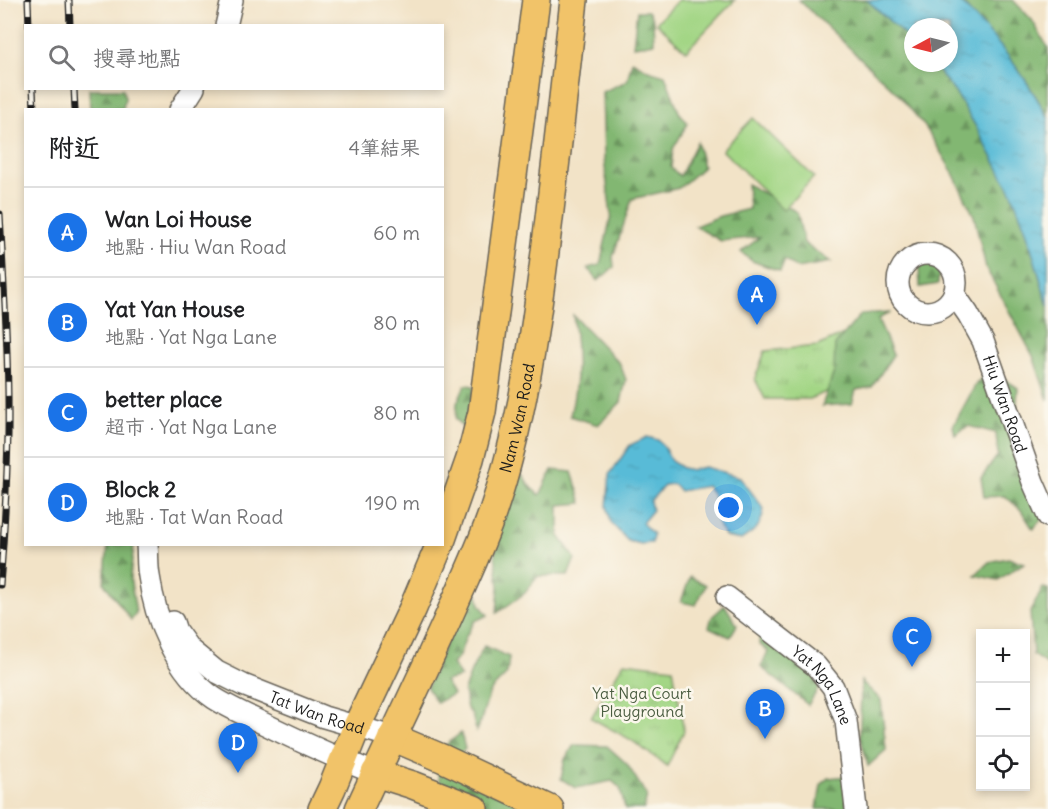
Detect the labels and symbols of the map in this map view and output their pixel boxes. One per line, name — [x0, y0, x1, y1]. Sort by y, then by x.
north arrow — [904, 18, 958, 72]
pin: A — [738, 276, 777, 325]
street label: Hiu Wan Road — [979, 352, 1032, 455]
street label: Nam Wan Road — [495, 362, 539, 475]
your location — [714, 493, 743, 522]
pin: C — [892, 618, 932, 667]
street label: Yat Nga Lane — [788, 641, 857, 728]
park label: Yat Nga Court Playground — [592, 683, 692, 721]
street label: Tat Wan Road — [267, 686, 367, 738]
pin: B — [746, 690, 784, 739]
pin: D — [218, 724, 258, 773]

